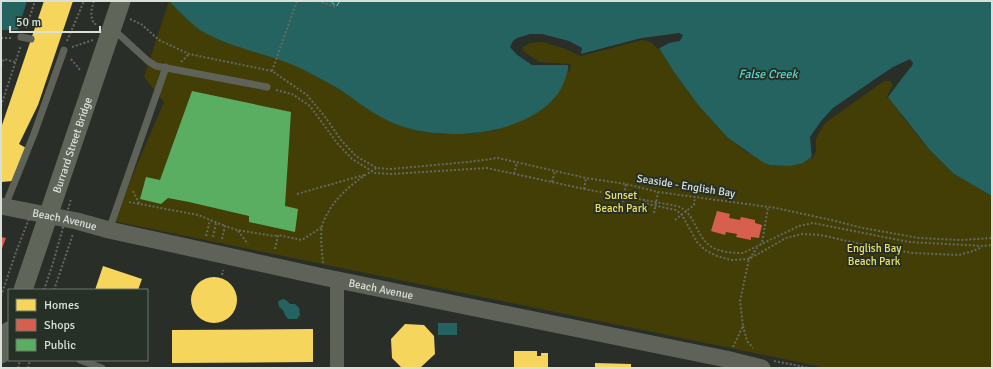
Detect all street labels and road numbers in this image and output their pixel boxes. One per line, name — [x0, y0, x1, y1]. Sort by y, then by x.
street label: Burrard Street Bridge — [50, 95, 94, 195]
street label: Seaside - English Bay — [636, 172, 737, 200]
street label: Beach Avenue — [31, 206, 98, 233]
street label: Beach Avenue — [347, 276, 415, 302]

